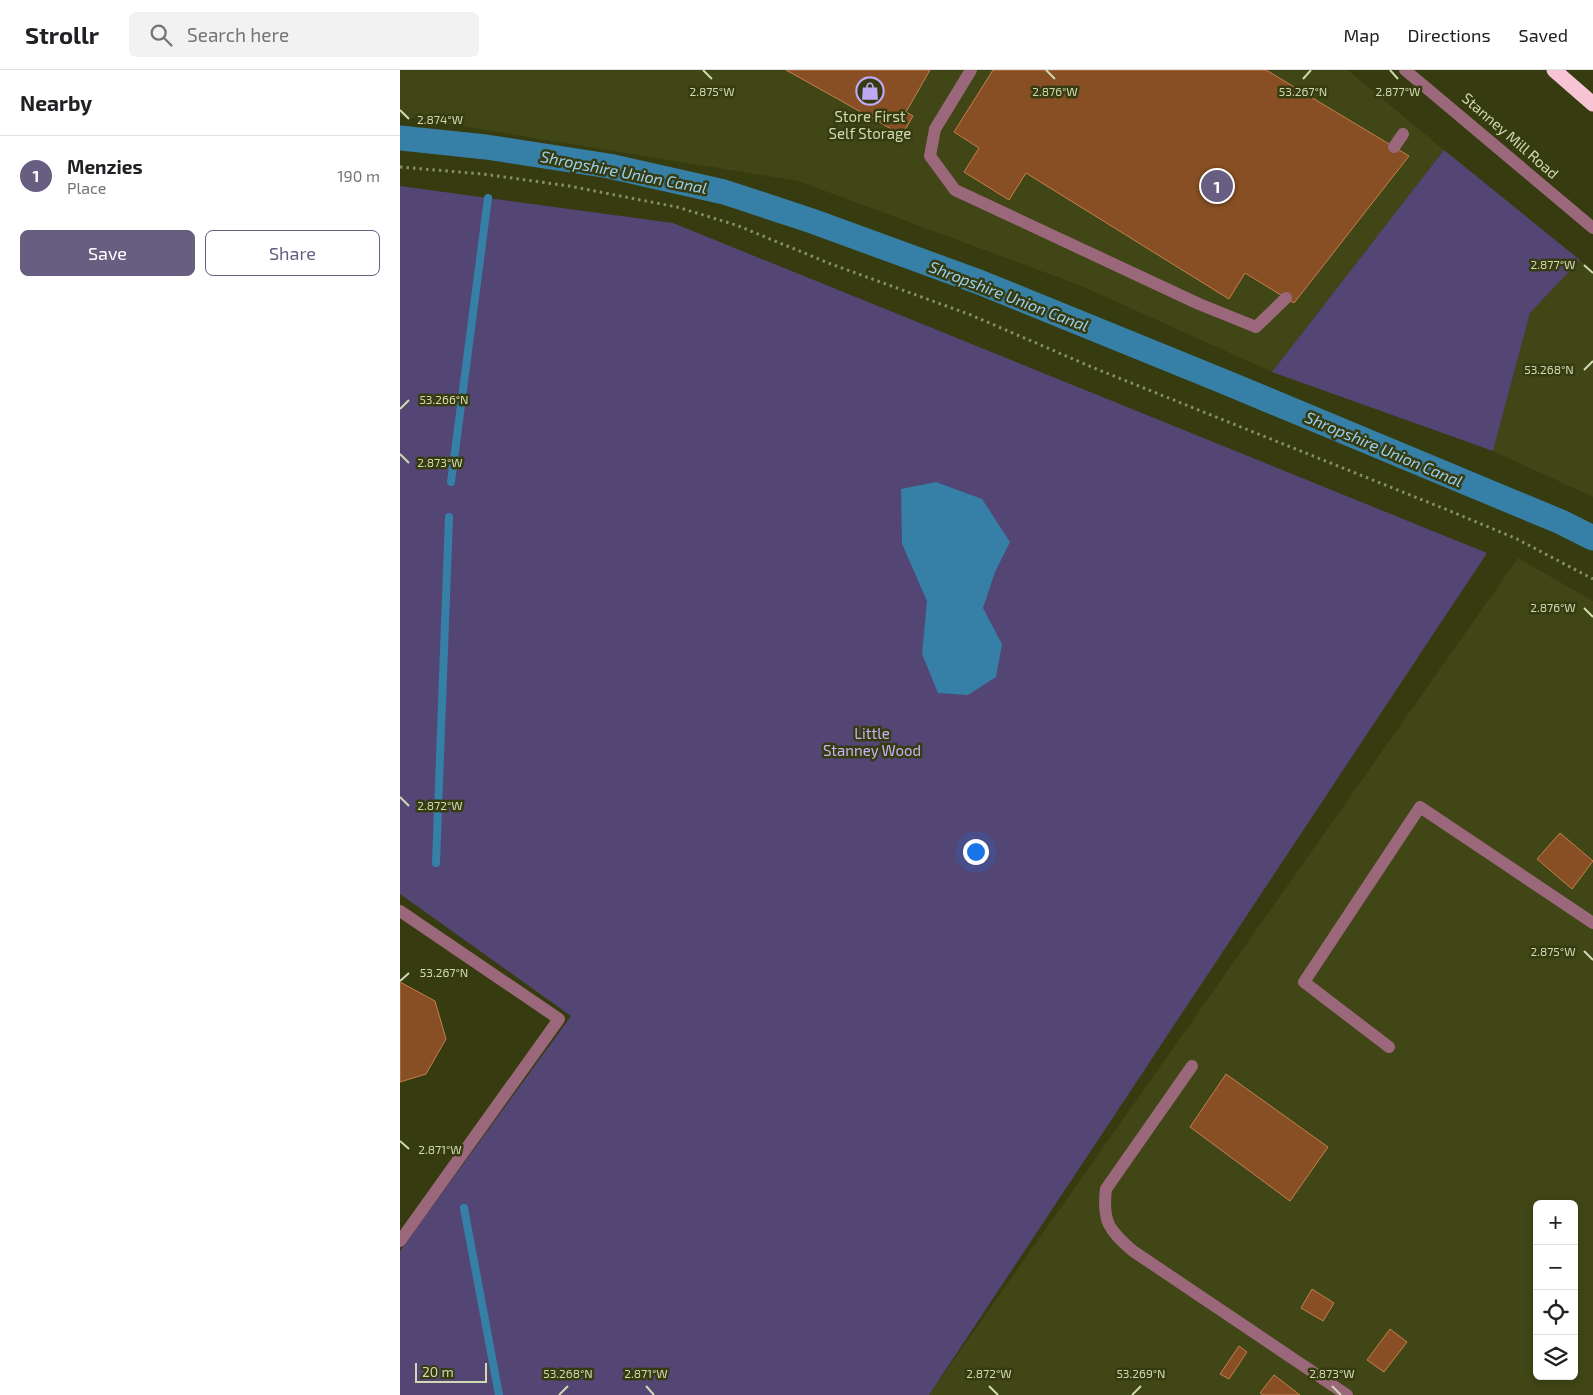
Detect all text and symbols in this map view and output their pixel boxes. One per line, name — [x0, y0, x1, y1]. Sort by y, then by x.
search box — [129, 12, 479, 57]
text: Strollr — [25, 20, 99, 49]
icon: search — [147, 21, 175, 49]
text: Search here — [187, 23, 289, 46]
text: Map — [1343, 24, 1380, 46]
text: Directions — [1408, 24, 1491, 46]
text: Saved — [1519, 24, 1568, 46]
shop icon: Store First Self Storage — [855, 76, 885, 106]
text: 2.875°W — [689, 84, 735, 98]
text: 2.876°W — [1032, 84, 1078, 98]
text: 53.267°N — [1279, 84, 1327, 98]
text: 2.877°W — [1376, 84, 1420, 98]
street label: Stanney Mill Road — [1459, 88, 1563, 182]
text: Nearby — [20, 90, 92, 115]
place label: Store First Self Storage — [829, 107, 911, 142]
text: 2.874°W — [417, 112, 463, 126]
water label: Shropshire Union Canal — [539, 146, 709, 197]
text: Menzies — [67, 155, 143, 178]
text: 1 — [33, 166, 39, 185]
text: 190 m — [337, 166, 380, 185]
pin: 1 — [1201, 167, 1233, 205]
text: Place — [67, 178, 106, 197]
button: Save — [20, 230, 195, 276]
button: Share — [205, 230, 380, 276]
water label: Shropshire Union Canal — [927, 256, 1092, 335]
text: 2.877°W — [1531, 257, 1575, 271]
text: 53.268°N — [1524, 362, 1574, 376]
text: 53.266°N — [419, 392, 469, 406]
water label: Shropshire Union Canal — [1303, 407, 1466, 490]
text: 2.873°W — [417, 455, 463, 469]
text: 2.876°W — [1530, 600, 1576, 614]
park label: Little Stanney Wood — [823, 724, 921, 759]
text: 2.872°W — [417, 798, 463, 812]
your location — [963, 839, 989, 865]
text: 2.875°W — [1530, 944, 1576, 958]
text: 53.267°N — [420, 965, 468, 979]
text: 2.871°W — [418, 1142, 462, 1156]
map controls — [1533, 1200, 1578, 1380]
button: + — [1533, 1200, 1578, 1245]
button: − — [1533, 1245, 1578, 1290]
button: locate — [1533, 1290, 1578, 1335]
button: layers — [1533, 1335, 1578, 1380]
scale bar — [415, 1360, 488, 1383]
text: 20 m — [422, 1363, 454, 1380]
text: 53.268°N — [543, 1366, 593, 1380]
text: 2.871°W — [624, 1366, 668, 1380]
text: 2.872°W — [966, 1366, 1012, 1380]
text: 53.269°N — [1116, 1366, 1166, 1380]
text: 2.873°W — [1309, 1366, 1355, 1380]

